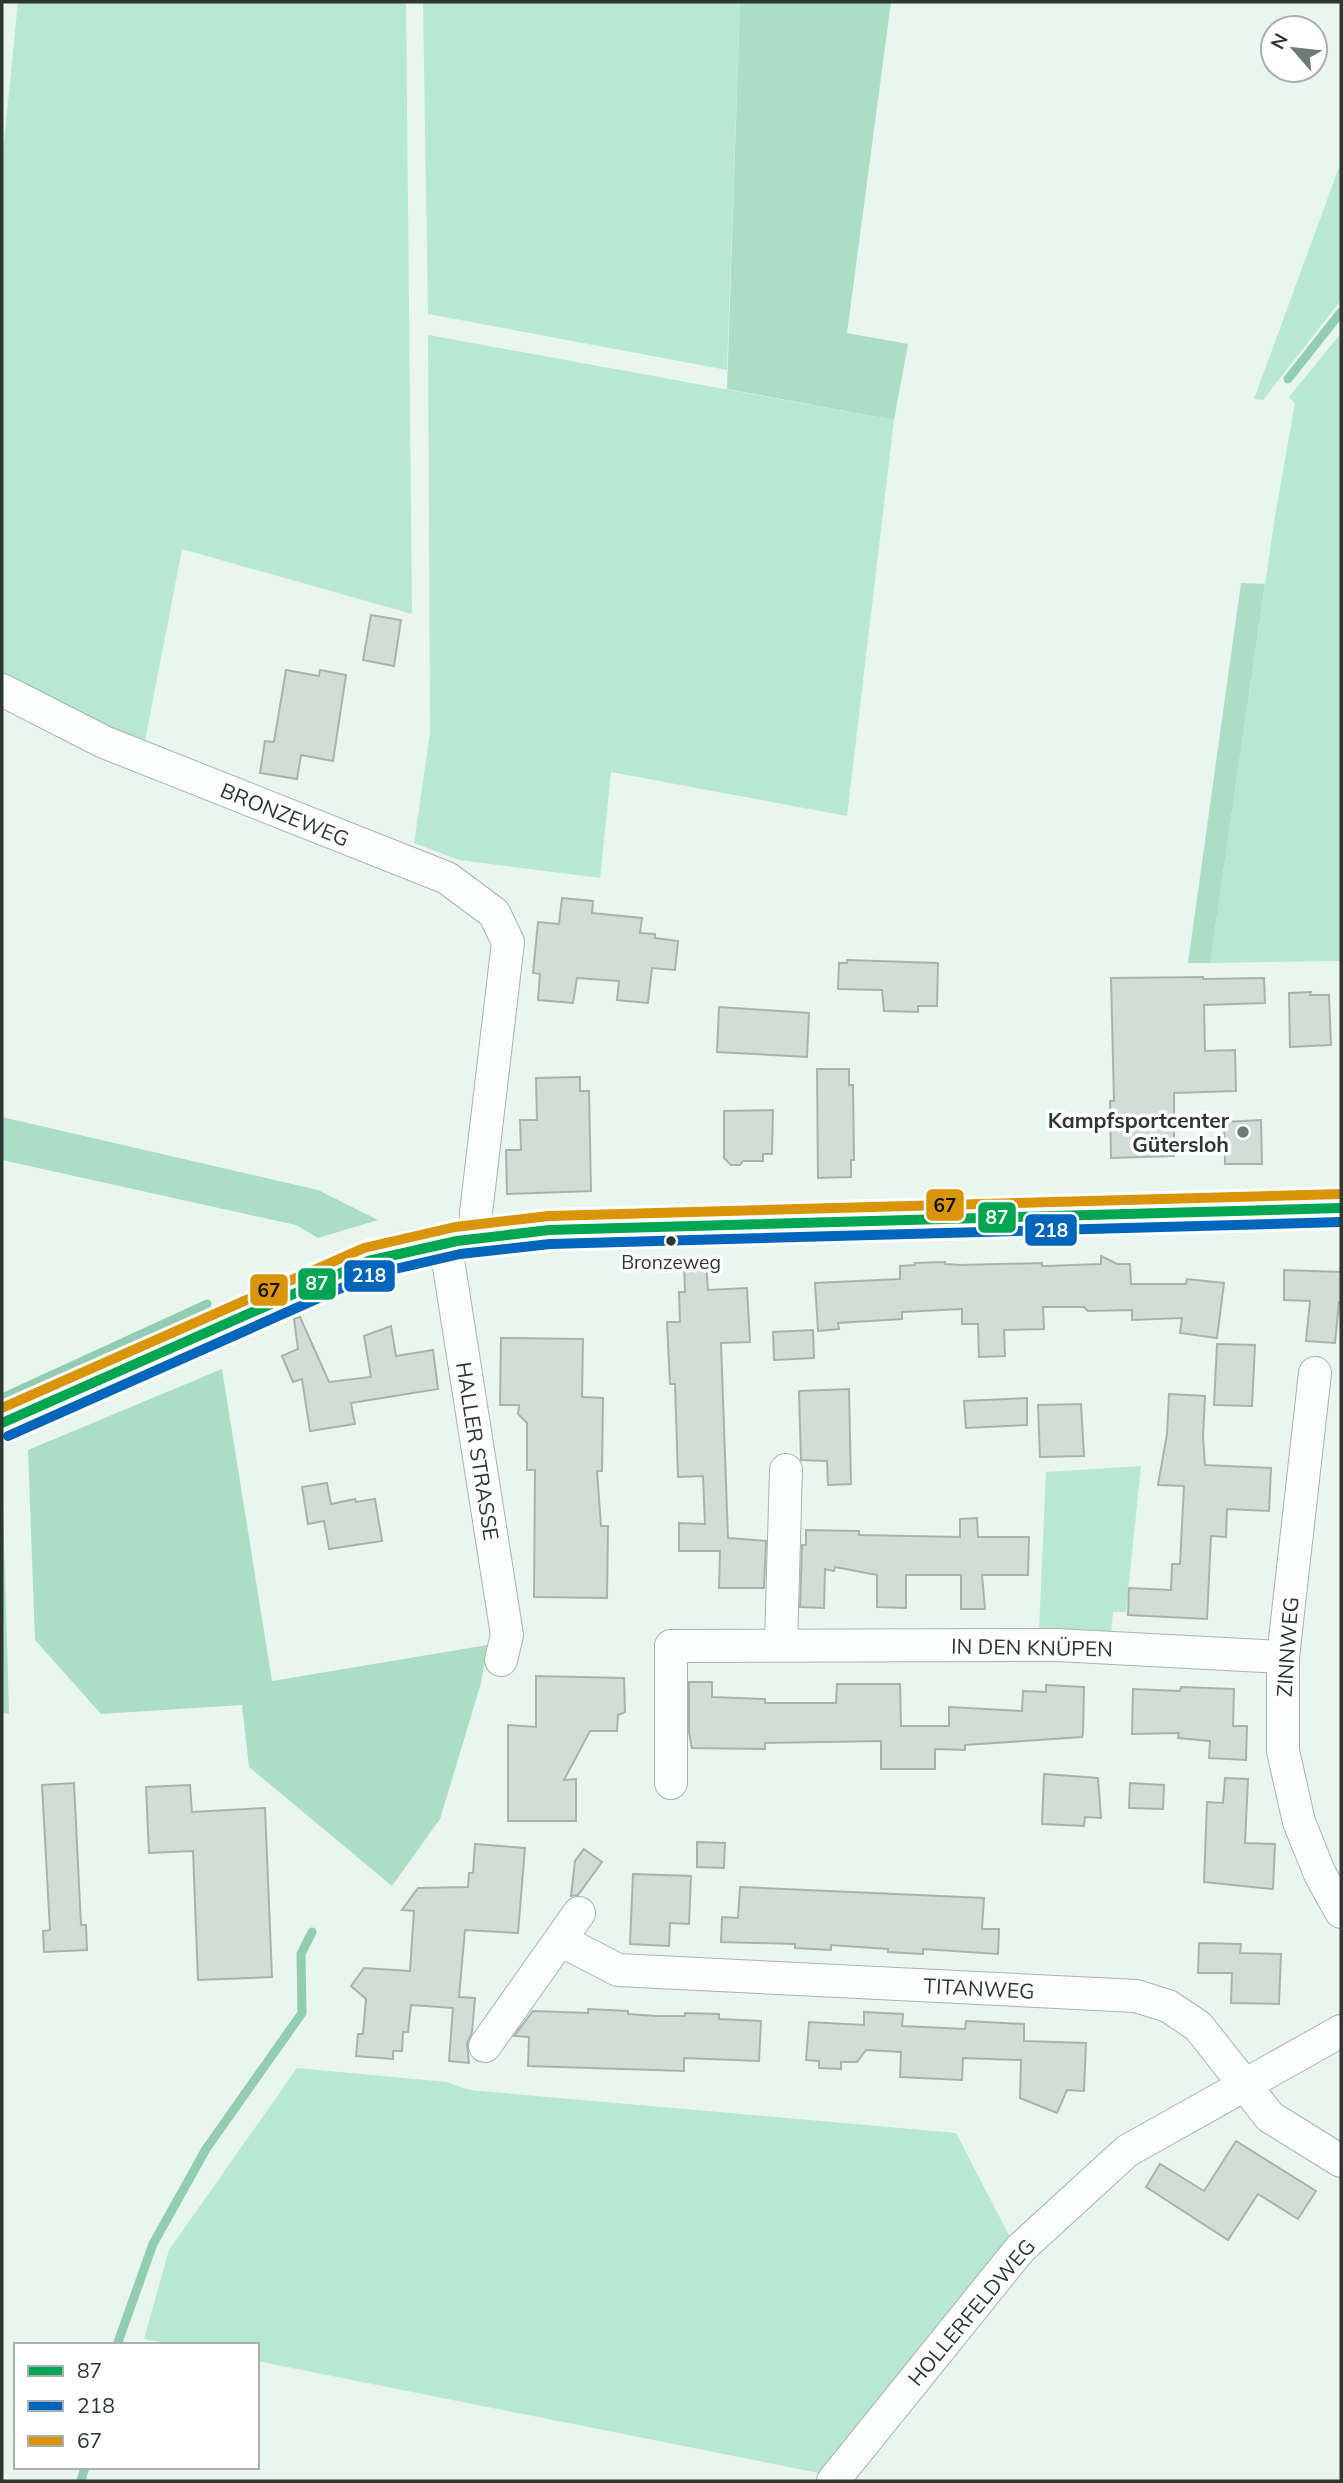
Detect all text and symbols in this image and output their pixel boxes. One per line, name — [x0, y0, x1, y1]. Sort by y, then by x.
north arrow — [1259, 14, 1329, 84]
text: N — [1265, 29, 1293, 53]
street label: BRONZEWEG — [217, 776, 353, 852]
place label: Kampfsportcenter Gütersloh — [1048, 1107, 1230, 1157]
marker: Kampfsportcenter Gütersloh — [1235, 1124, 1251, 1140]
line badge: 67 — [925, 1188, 965, 1222]
text: 67 — [934, 1193, 956, 1217]
line badge: 87 — [977, 1201, 1017, 1234]
text: 87 — [986, 1205, 1008, 1229]
line badge: 218 — [1024, 1213, 1078, 1247]
text: 218 — [1034, 1218, 1068, 1242]
marker: Bronzeweg — [664, 1234, 678, 1248]
place label: Bronzeweg — [621, 1250, 721, 1274]
line badge: 218 — [343, 1259, 396, 1293]
text: 218 — [352, 1263, 386, 1287]
line badge: 87 — [297, 1267, 337, 1301]
text: 87 — [306, 1271, 328, 1295]
line badge: 67 — [249, 1273, 289, 1307]
text: 67 — [258, 1278, 280, 1302]
street label: HALLER STRASSE — [451, 1360, 505, 1542]
street label: ZINNWEG — [1271, 1596, 1303, 1698]
street label: IN DEN KNÜPEN — [951, 1633, 1113, 1661]
street label: TITANWEG — [923, 1972, 1035, 2004]
street label: HOLLERFELDWEG — [902, 2233, 1040, 2391]
legend — [14, 2343, 259, 2469]
text: 87 — [77, 2357, 102, 2383]
text: 218 — [77, 2392, 115, 2418]
text: 67 — [77, 2427, 102, 2453]

